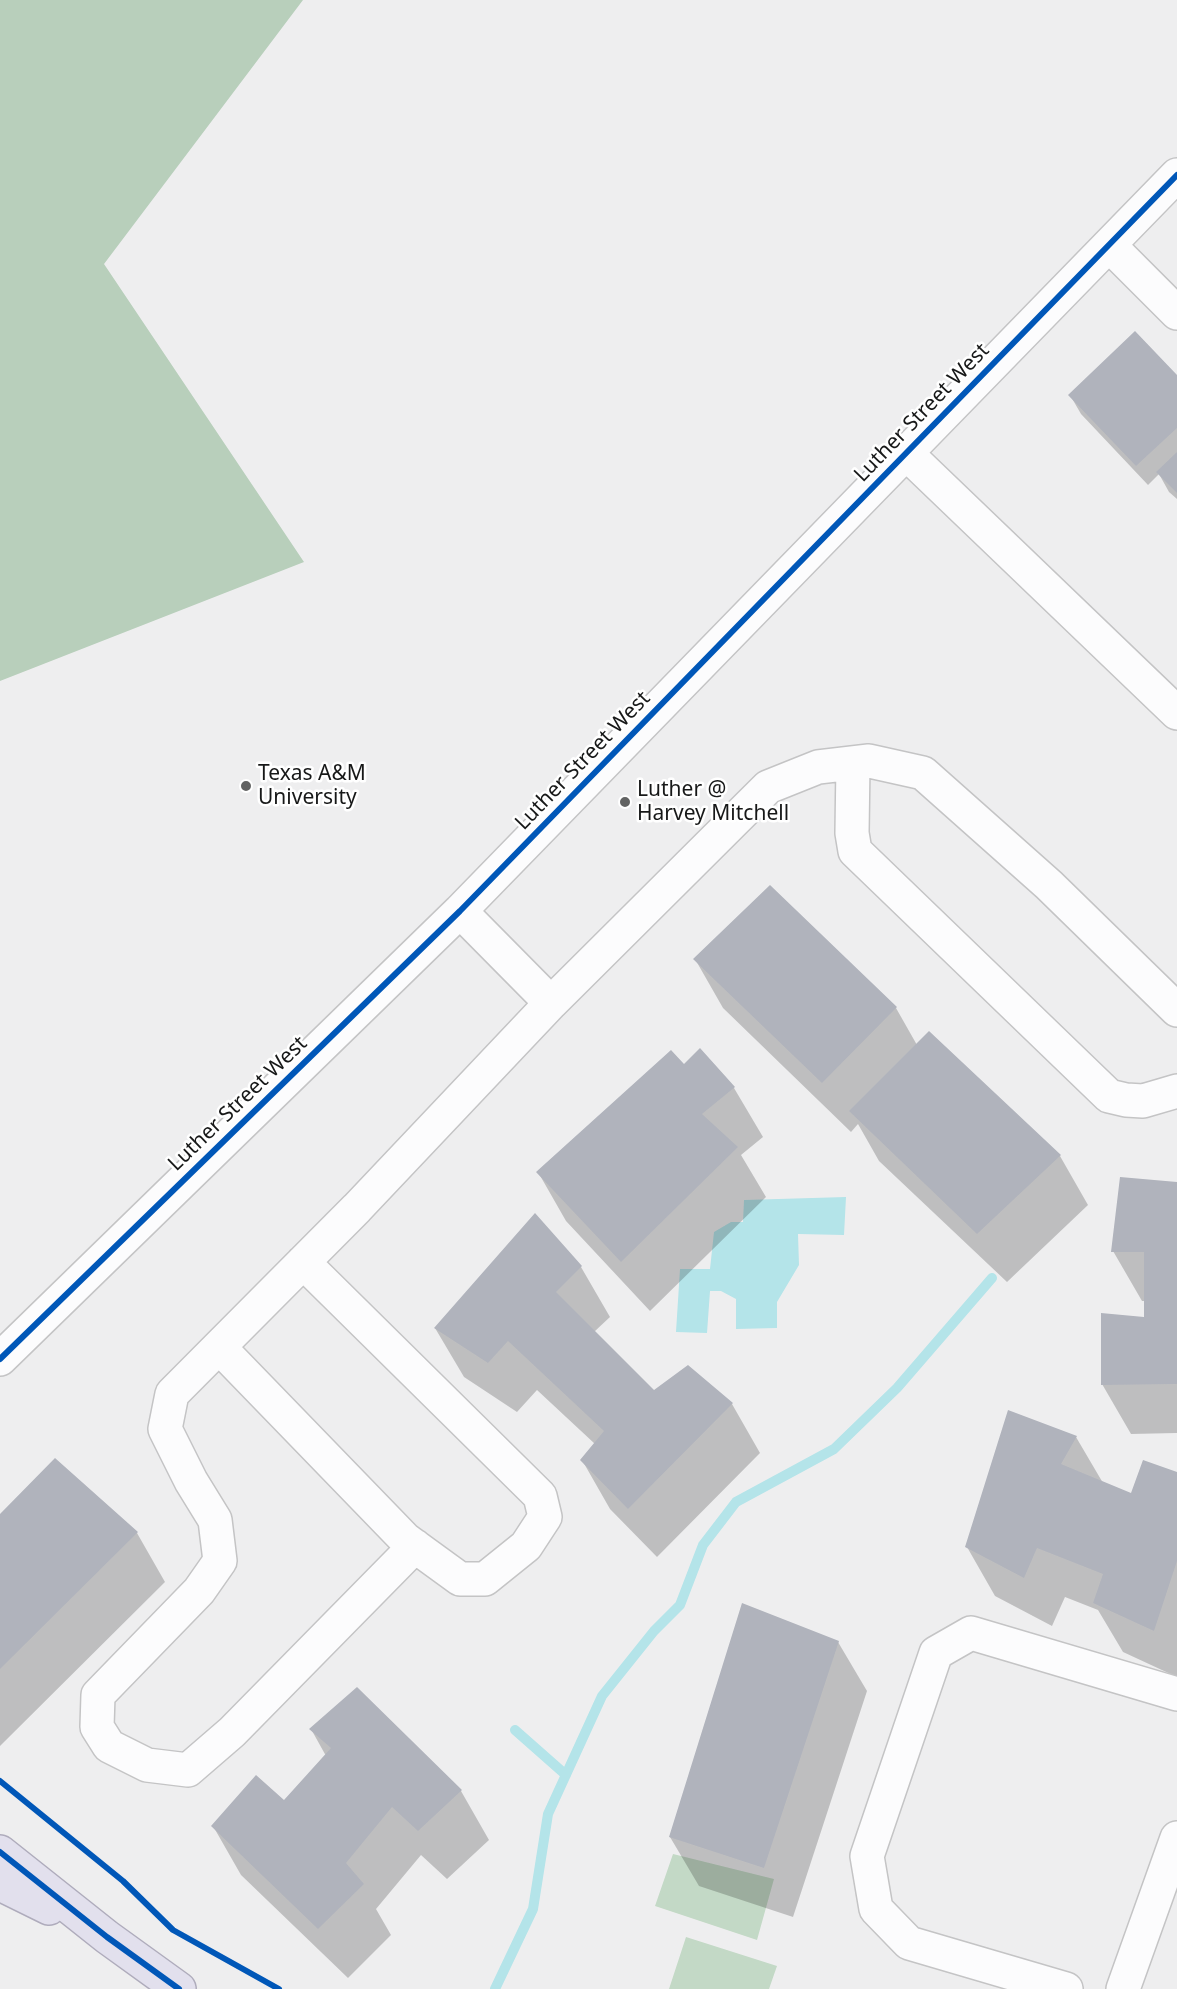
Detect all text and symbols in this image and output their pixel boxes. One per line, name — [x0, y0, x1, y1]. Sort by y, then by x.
street label: Luther Street West — [849, 338, 995, 488]
street label: Luther Street West — [510, 686, 656, 836]
place label: Texas A&M University — [258, 761, 366, 811]
place label: Luther @ Harvey Mitchell — [637, 777, 789, 827]
marker: Texas A&M University — [239, 779, 253, 793]
marker: Luther @ Harvey Mitchell — [618, 795, 632, 809]
street label: Luther Street West — [163, 1031, 313, 1177]

